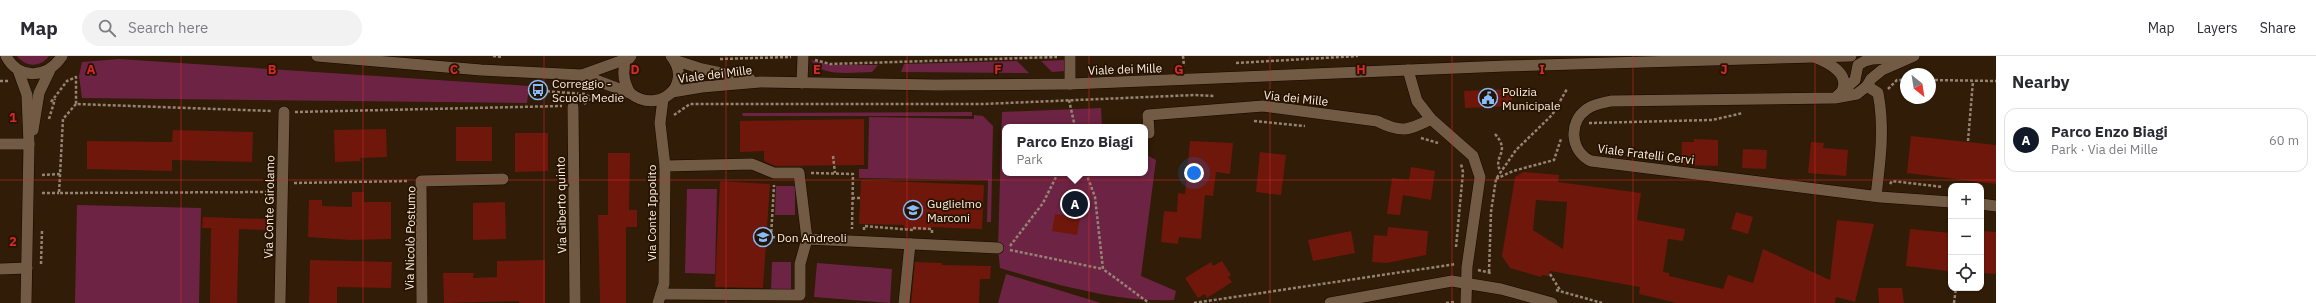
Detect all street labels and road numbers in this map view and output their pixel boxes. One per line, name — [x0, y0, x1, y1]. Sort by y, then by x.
street label: Viale dei Mille — [1087, 60, 1163, 78]
street label: Viale dei Mille — [677, 62, 753, 86]
street label: Via dei Mille — [1263, 87, 1329, 109]
street label: Viale Fratelli Cervi — [1597, 141, 1695, 167]
street label: Via Conte Girolamo — [261, 155, 277, 259]
street label: Via Giberto quinto — [553, 156, 569, 254]
street label: Via Conte Ippolito — [644, 164, 659, 261]
street label: Via Nicolò Postumo — [402, 185, 418, 290]

